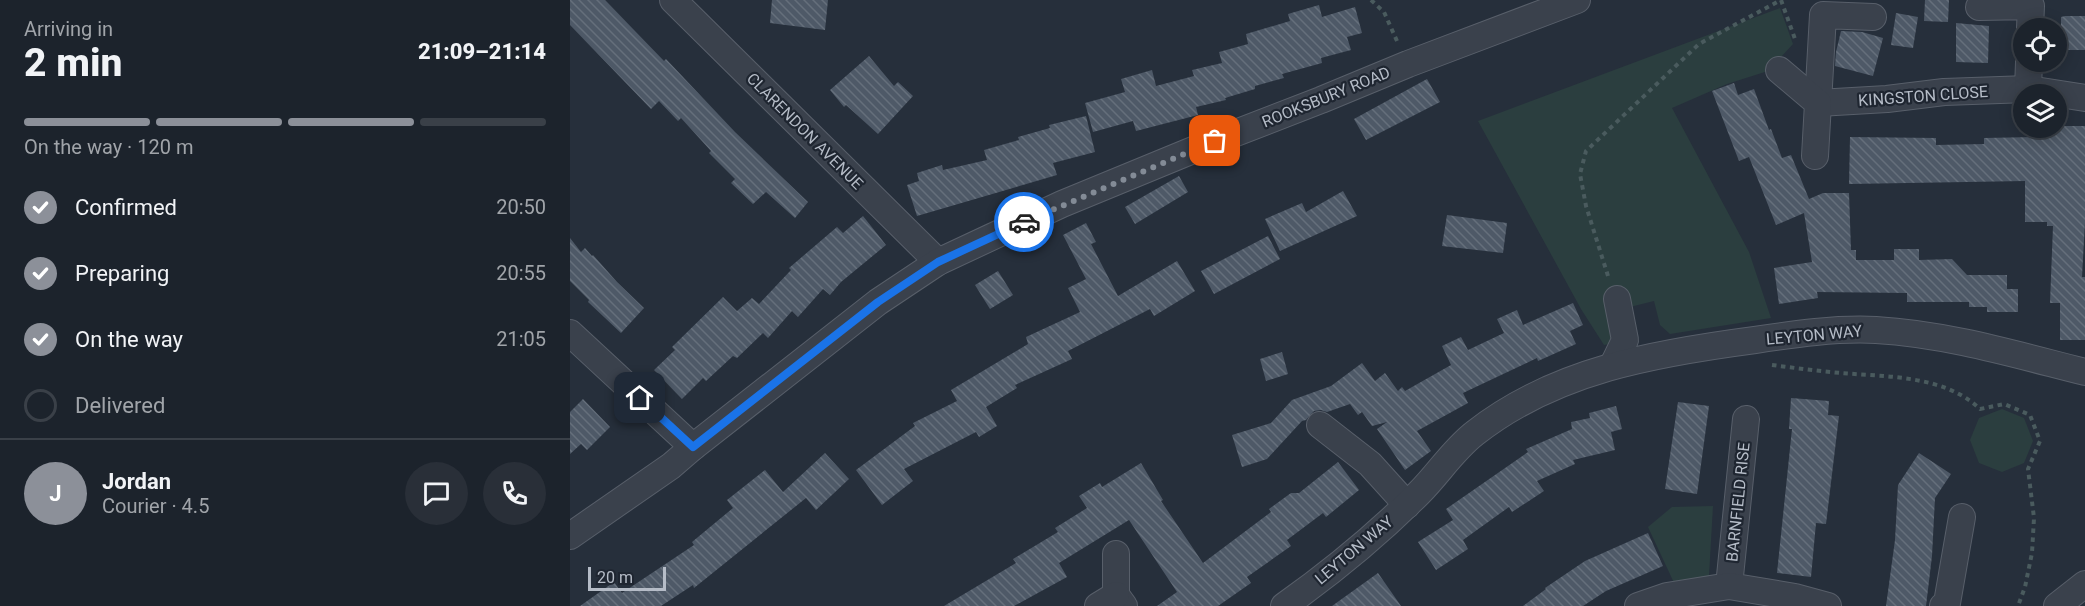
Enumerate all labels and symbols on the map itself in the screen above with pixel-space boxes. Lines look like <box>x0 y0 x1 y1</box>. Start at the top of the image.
street label: ROOKSBURY ROAD <box>1259 63 1393 131</box>
street label: CLARENDON AVENUE <box>743 69 867 193</box>
street label: KINGSTON CLOSE <box>1857 82 1989 110</box>
pin <box>1189 115 1240 166</box>
courier <box>994 192 1054 252</box>
street label: LEYTON WAY <box>1765 321 1863 349</box>
pin <box>614 372 665 423</box>
street label: BARNFIELD RISE <box>1722 441 1754 563</box>
street label: LEYTON WAY <box>1311 512 1397 588</box>
scale bar <box>588 564 666 592</box>

